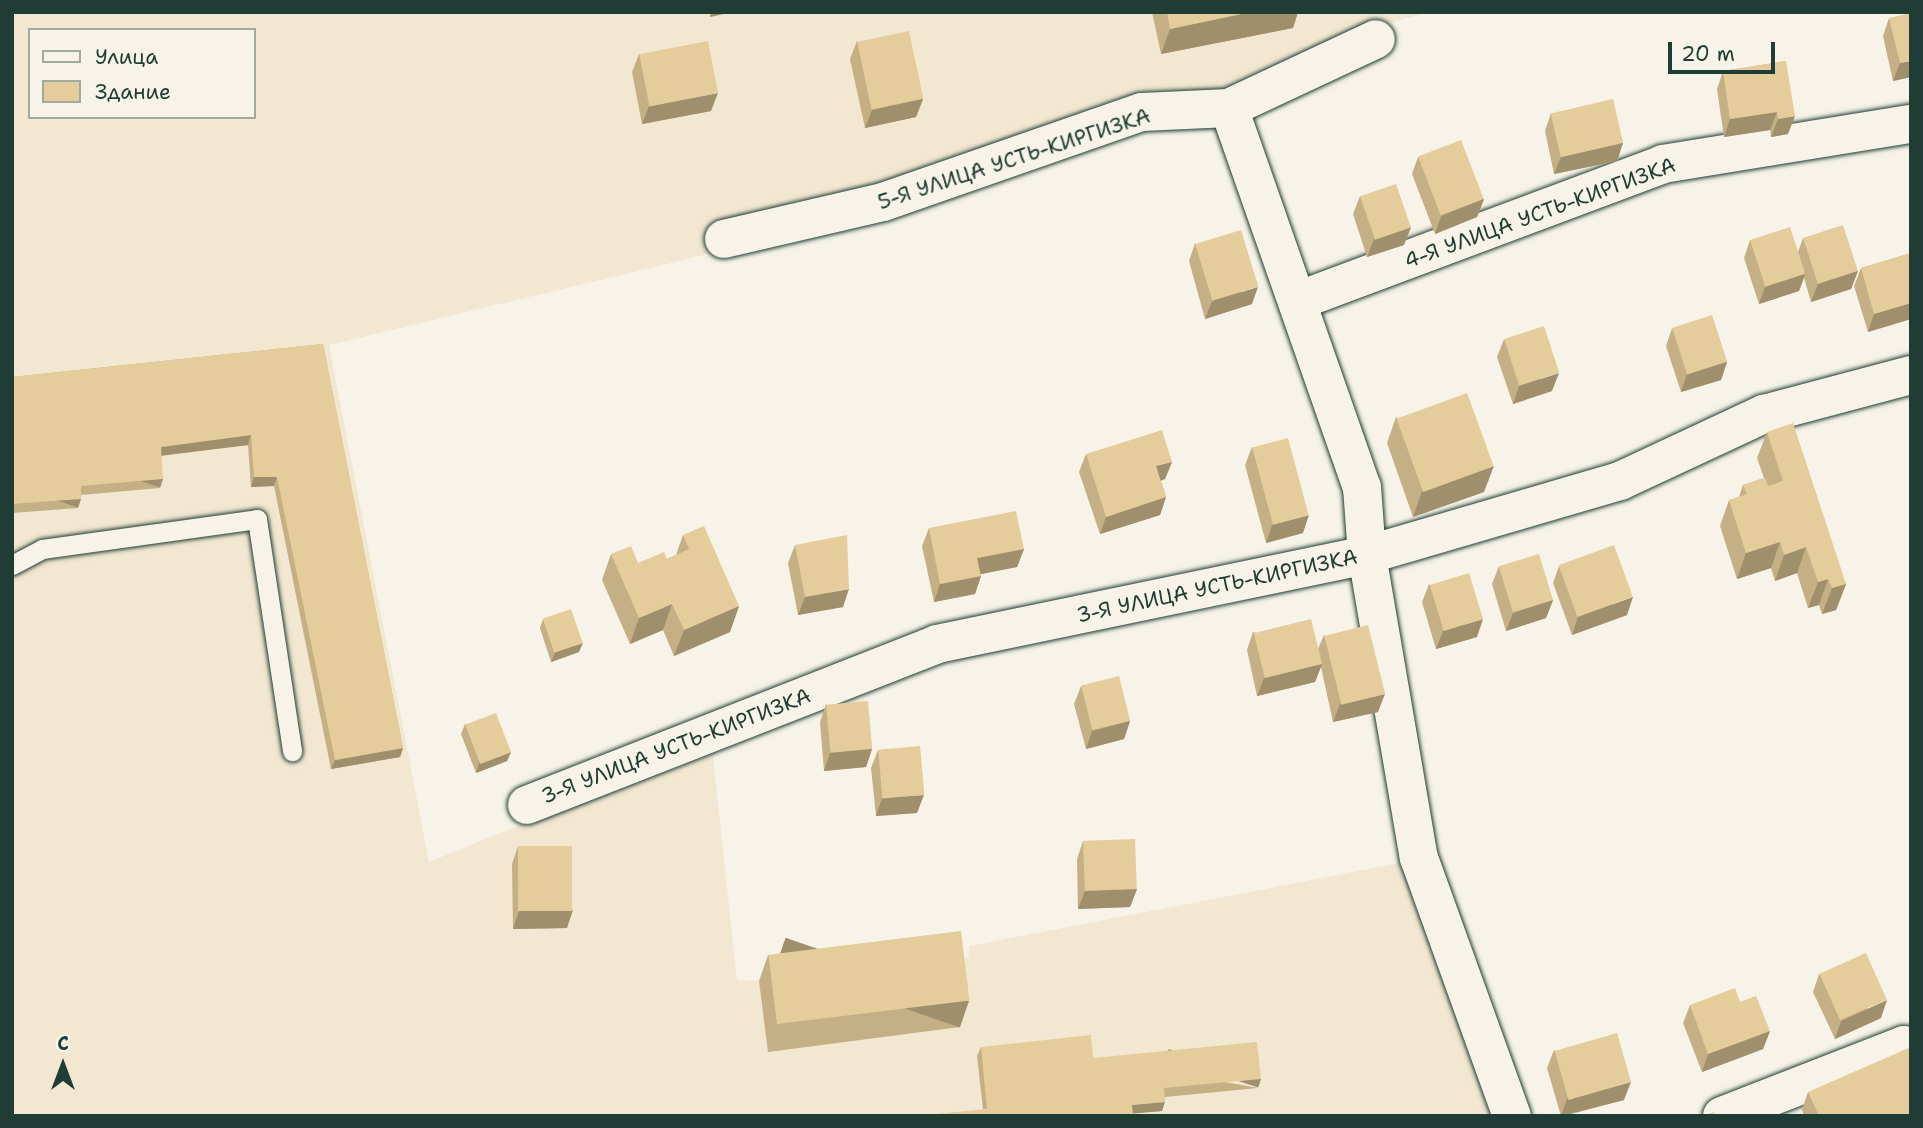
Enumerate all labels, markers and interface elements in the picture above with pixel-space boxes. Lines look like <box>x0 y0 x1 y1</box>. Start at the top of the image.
legend <box>28 28 256 119</box>
scale bar <box>1671 28 1778 72</box>
text: 20 m <box>1681 40 1735 68</box>
text: Улица <box>95 43 158 71</box>
text: Здание <box>95 78 171 106</box>
street label: 5-Я УЛИЦА УСТЬ-КИРГИЗКА <box>875 103 1153 215</box>
street label: 4-Я УЛИЦА УСТЬ-КИРГИЗКА <box>1401 152 1679 274</box>
street label: 3-Я УЛИЦА УСТЬ-КИРГИЗКА <box>1074 544 1360 628</box>
street label: 3-Я УЛИЦА УСТЬ-КИРГИЗКА <box>538 683 814 809</box>
north arrow <box>28 1030 98 1100</box>
text: С <box>57 1031 69 1056</box>

